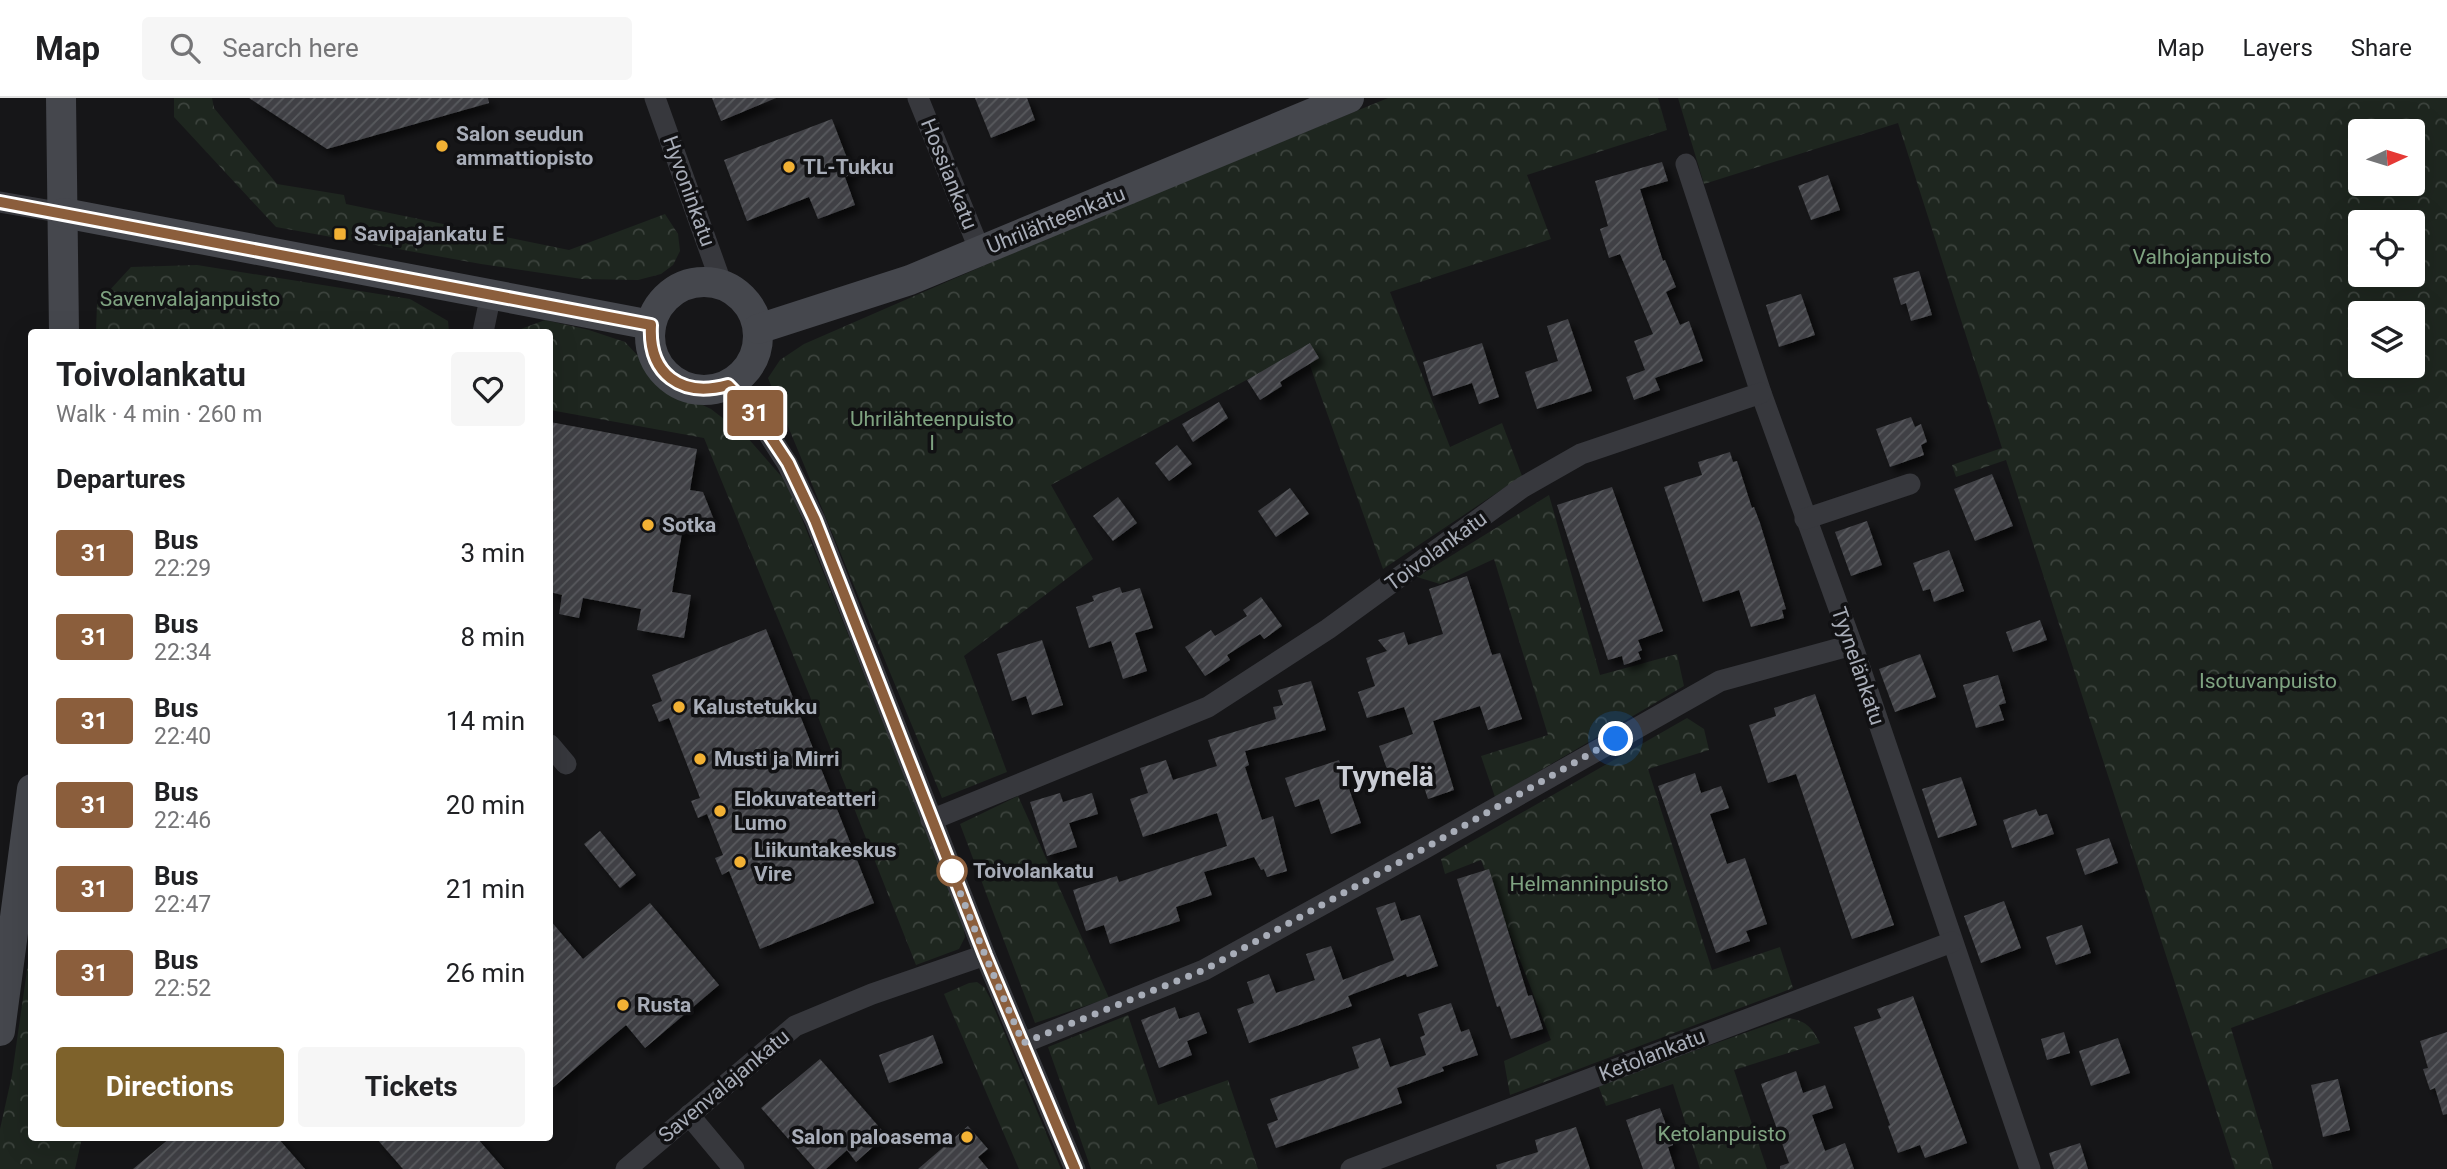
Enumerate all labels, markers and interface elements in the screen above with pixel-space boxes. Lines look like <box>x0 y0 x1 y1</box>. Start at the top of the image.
search box <box>142 17 632 80</box>
text: Map <box>35 29 100 68</box>
icon: search <box>166 29 204 67</box>
text: Search here <box>222 33 359 63</box>
text: Map <box>2157 34 2205 62</box>
text: Layers <box>2243 34 2313 62</box>
text: Share <box>2351 34 2412 62</box>
street label: Hossiankatu <box>916 115 982 233</box>
north arrow <box>2348 119 2426 196</box>
map controls <box>2348 119 2425 378</box>
place label: Salon seudun ammattiopisto <box>456 122 593 170</box>
street label: Hyvoninkatu <box>658 133 720 249</box>
marker: Salon seudun ammattiopisto <box>434 138 450 154</box>
place label: TL-Tukku <box>803 155 894 179</box>
marker: TL-Tukku <box>781 159 797 175</box>
street label: Uhrilähteenkatu <box>983 181 1129 259</box>
button: locate <box>2348 210 2425 287</box>
place label: Savipajankatu E <box>354 222 504 246</box>
marker: Savipajankatu E <box>332 226 348 242</box>
park label: Valhojanpuisto <box>2133 245 2272 269</box>
park label: Savenvalajanpuisto <box>100 287 280 311</box>
button: layers <box>2348 301 2425 378</box>
button: heart <box>451 352 525 426</box>
text: Toivolankatu <box>56 355 246 394</box>
line badge: 31 <box>724 390 786 436</box>
text: 31 <box>741 399 769 427</box>
text: Walk · 4 min · 260 m <box>56 401 262 428</box>
park label: Uhrilähteenpuisto I <box>850 407 1014 455</box>
text: Departures <box>56 464 186 494</box>
street label: Toivolankatu <box>1381 506 1491 596</box>
place label: Sotka <box>662 513 716 537</box>
marker: Sotka <box>640 517 656 533</box>
text: Bus <box>154 525 199 555</box>
text: 3 min <box>460 538 525 568</box>
text: 31 <box>81 539 108 567</box>
text: 22:29 <box>154 555 211 582</box>
street label: Tyynelänkatu <box>1827 604 1889 728</box>
text: Bus <box>154 609 199 639</box>
text: 8 min <box>460 622 525 652</box>
text: 31 <box>81 623 108 651</box>
text: 22:34 <box>154 639 211 666</box>
park label: Isotuvanpuisto <box>2199 669 2337 693</box>
text: Bus <box>154 693 199 723</box>
place label: Kalustetukku <box>693 695 817 719</box>
marker: Kalustetukku <box>671 699 687 715</box>
text: 14 min <box>446 706 525 736</box>
text: 31 <box>81 707 108 735</box>
your location <box>1598 721 1633 756</box>
text: 22:40 <box>154 723 211 750</box>
place label: Musti ja Mirri <box>714 747 840 771</box>
marker: Musti ja Mirri <box>692 751 708 767</box>
district label: Tyynelä <box>1336 760 1434 793</box>
text: Bus <box>154 777 199 807</box>
place label: Elokuvateatteri Lumo <box>734 787 876 835</box>
text: 20 min <box>446 790 525 820</box>
text: 31 <box>81 791 108 819</box>
marker: Elokuvateatteri Lumo <box>712 803 728 819</box>
text: 22:46 <box>154 807 211 834</box>
place label: Liikuntakeskus Vire <box>754 838 897 886</box>
marker: Liikuntakeskus Vire <box>732 854 748 870</box>
marker: Toivolankatu <box>937 856 967 886</box>
place label: Toivolankatu <box>973 859 1094 883</box>
text: Bus <box>154 861 199 891</box>
park label: Helmanninpuisto <box>1510 872 1668 896</box>
text: 21 min <box>446 874 525 904</box>
text: 31 <box>81 875 108 903</box>
text: 22:47 <box>154 891 211 918</box>
text: Bus <box>154 945 199 975</box>
text: 26 min <box>446 958 525 988</box>
text: 31 <box>81 959 108 987</box>
text: 22:52 <box>154 975 211 1002</box>
place label: Rusta <box>637 993 691 1017</box>
marker: Rusta <box>615 997 631 1013</box>
street label: Savenvalajankatu <box>654 1024 794 1148</box>
street label: Ketolankatu <box>1596 1024 1708 1086</box>
button: Directions <box>56 1047 284 1127</box>
button: Tickets <box>298 1047 525 1127</box>
park label: Ketolanpuisto <box>1658 1122 1786 1146</box>
place label: Salon paloasema <box>791 1125 953 1149</box>
marker: Salon paloasema <box>959 1129 975 1145</box>

